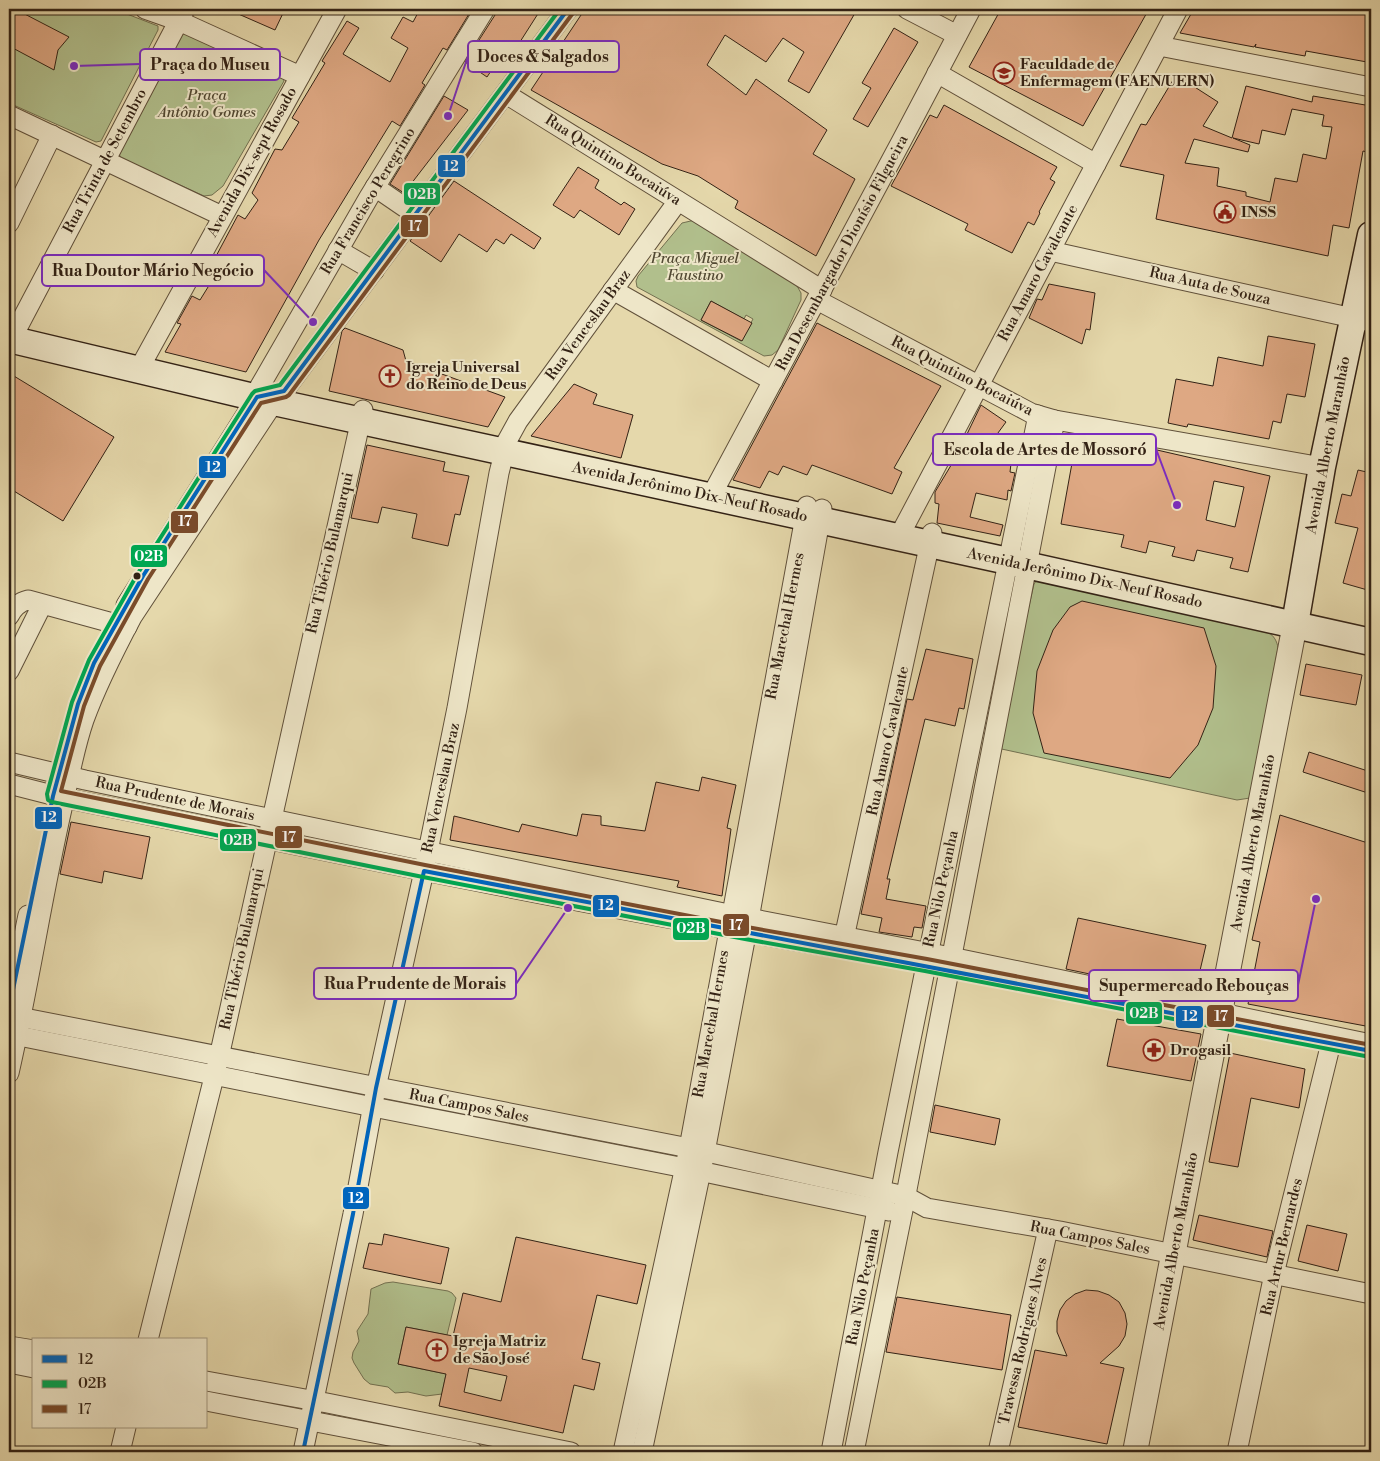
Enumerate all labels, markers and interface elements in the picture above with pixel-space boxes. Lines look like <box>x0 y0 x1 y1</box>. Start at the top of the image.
callout: Doces & Salgados <box>468 41 619 72</box>
text: Doces & Salgados <box>477 47 609 67</box>
callout: Praça do Museu <box>140 49 280 80</box>
text: Praça do Museu <box>150 55 270 75</box>
place label: Faculdade de Enfermagem (FAEN/UERN) <box>1020 55 1214 91</box>
school or university icon: Faculdade de Enfermagem (FAEN/UERN) <box>992 61 1016 85</box>
street label: Avenida Dix-sept Rosado <box>202 84 301 241</box>
street label: Rua Trinta de Setembro <box>59 85 151 237</box>
park label: Praça Antônio Gomes <box>156 86 256 122</box>
street label: Rua Quintino Bocaiúva <box>541 110 685 210</box>
street label: Rua Francisco Peregrino <box>316 124 420 278</box>
street label: Rua Desembargador Dionísio Filgueira <box>772 131 913 374</box>
line badge: 12 <box>437 154 466 178</box>
text: 12 <box>443 158 459 176</box>
line badge: 02B <box>403 182 441 206</box>
text: 02B <box>407 186 437 204</box>
public building icon: INSS <box>1213 200 1237 224</box>
street label: Rua Amaro Cavalcante <box>994 201 1082 345</box>
place label: INSS <box>1241 203 1277 222</box>
line badge: 17 <box>400 214 429 238</box>
text: 17 <box>408 218 423 236</box>
park label: Praça Miguel Faustino <box>650 249 739 285</box>
callout: Rua Doutor Mário Negócio <box>42 255 264 286</box>
text: Rua Doutor Mário Negócio <box>52 261 254 281</box>
street label: Rua Auta de Souza <box>1147 263 1273 309</box>
street label: Rua Venceslau Braz <box>541 266 635 384</box>
street label: Rua Quintino Bocaiúva <box>888 332 1037 420</box>
street label: Avenida Alberto Maranhão <box>1301 355 1355 536</box>
place label: Igreja Universal do Reino de Deus <box>406 358 526 394</box>
church icon: Igreja Universal do Reino de Deus <box>378 364 402 388</box>
callout: Escola de Artes de Mossoró <box>933 434 1156 465</box>
text: Escola de Artes de Mossoró <box>943 440 1147 460</box>
line badge: 12 <box>198 455 227 479</box>
street label: Avenida Jerônimo Dix-Neuf Rosado <box>570 458 809 526</box>
text: 12 <box>205 459 221 477</box>
street label: Rua Tibério Bulamarqui <box>302 470 358 636</box>
line badge: 17 <box>170 510 199 534</box>
text: 17 <box>178 513 193 531</box>
line badge: 02B <box>130 544 168 568</box>
street label: Avenida Jerônimo Dix-Neuf Rosado <box>965 544 1204 612</box>
text: 02B <box>134 548 164 566</box>
street label: Rua Marechal Hermes <box>761 551 809 701</box>
unlabelled marker <box>132 571 142 581</box>
street label: Rua Amaro Cavalcante <box>863 664 913 818</box>
street label: Rua Venceslau Braz <box>418 721 464 855</box>
street label: Avenida Alberto Maranhão <box>1226 753 1280 934</box>
street label: Rua Prudente de Morais <box>93 773 257 825</box>
line badge: 12 <box>34 806 63 830</box>
text: 12 <box>41 809 57 827</box>
line badge: 17 <box>274 825 303 849</box>
line badge: 02B <box>219 828 257 852</box>
street label: Rua Nilo Peçanha <box>919 828 963 949</box>
text: 17 <box>282 829 297 847</box>
text: 02B <box>223 832 253 850</box>
street label: Rua Tibério Bulamarqui <box>216 866 268 1032</box>
line badge: 12 <box>592 894 620 918</box>
text: 12 <box>598 897 614 915</box>
line badge: 17 <box>722 913 750 937</box>
line badge: 02B <box>672 917 710 941</box>
text: 17 <box>729 917 744 935</box>
text: 02B <box>676 920 706 938</box>
street label: Rua Marechal Hermes <box>689 949 733 1099</box>
callout: Rua Prudente de Morais <box>314 968 516 999</box>
callout: Supermercado Rebouças <box>1089 970 1298 1001</box>
text: Rua Prudente de Morais <box>324 974 506 994</box>
text: Supermercado Rebouças <box>1099 976 1289 996</box>
line badge: 02B <box>1125 1001 1163 1025</box>
line badge: 17 <box>1206 1004 1235 1028</box>
text: 02B <box>1129 1005 1159 1023</box>
line badge: 12 <box>1175 1005 1204 1029</box>
text: 12 <box>1182 1008 1198 1026</box>
text: 17 <box>1214 1008 1229 1026</box>
pharmacy icon: Drogasil <box>1142 1038 1166 1062</box>
place label: Drogasil <box>1170 1041 1231 1060</box>
street label: Rua Campos Sales <box>407 1085 531 1127</box>
street label: Avenida Alberto Maranhão <box>1149 1151 1203 1332</box>
street label: Rua Artur Bernardes <box>1257 1176 1307 1318</box>
line badge: 12 <box>342 1186 370 1210</box>
text: 12 <box>348 1190 364 1208</box>
street label: Rua Campos Sales <box>1028 1217 1152 1259</box>
street label: Rua Nilo Peçanha <box>842 1226 884 1347</box>
street label: Travessa Rodrigues Alves <box>994 1255 1052 1427</box>
place label: Igreja Matriz de São José <box>453 1332 546 1368</box>
legend <box>32 1338 208 1428</box>
church icon: Igreja Matriz de São José <box>425 1338 449 1362</box>
text: 12 <box>78 1350 93 1369</box>
text: 02B <box>78 1374 107 1393</box>
text: 17 <box>78 1400 92 1419</box>

